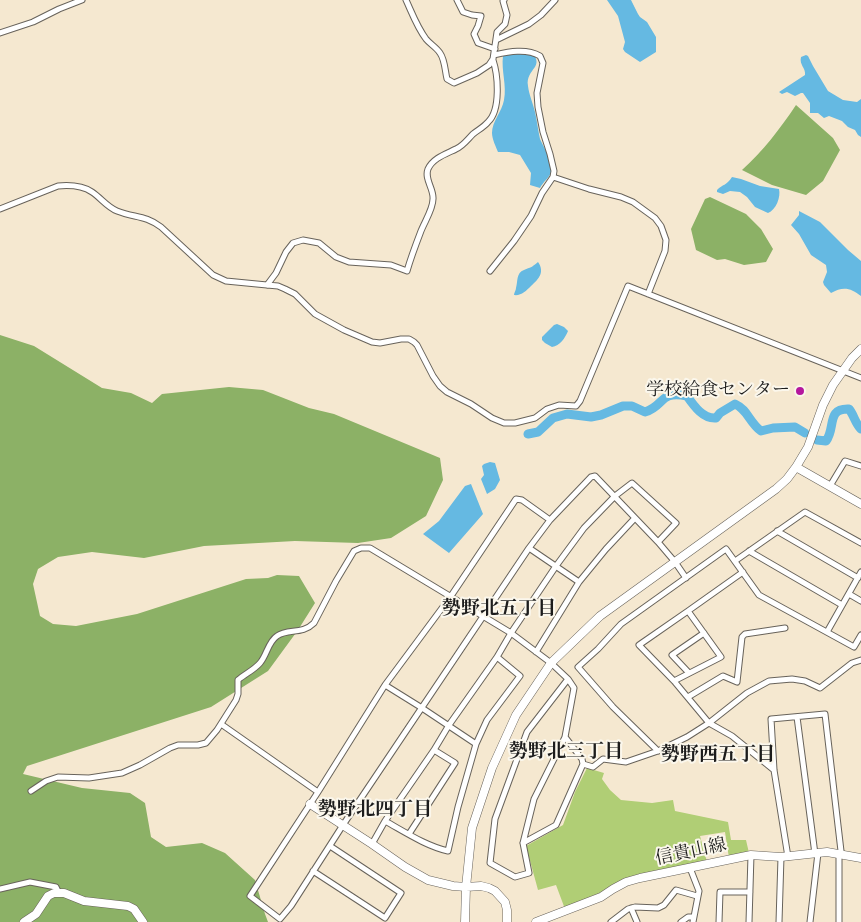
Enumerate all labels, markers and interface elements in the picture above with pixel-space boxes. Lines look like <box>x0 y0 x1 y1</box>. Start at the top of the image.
place label: 学校給食センター <box>646 380 790 402</box>
marker: 学校給食センター <box>794 385 806 397</box>
district label: 勢野北五丁目 <box>442 599 556 621</box>
district label: 勢野北三丁目 <box>509 742 623 764</box>
district label: 勢野西五丁目 <box>661 745 775 767</box>
district label: 勢野北四丁目 <box>318 800 432 822</box>
street label: 信貴山線 <box>654 835 728 871</box>

